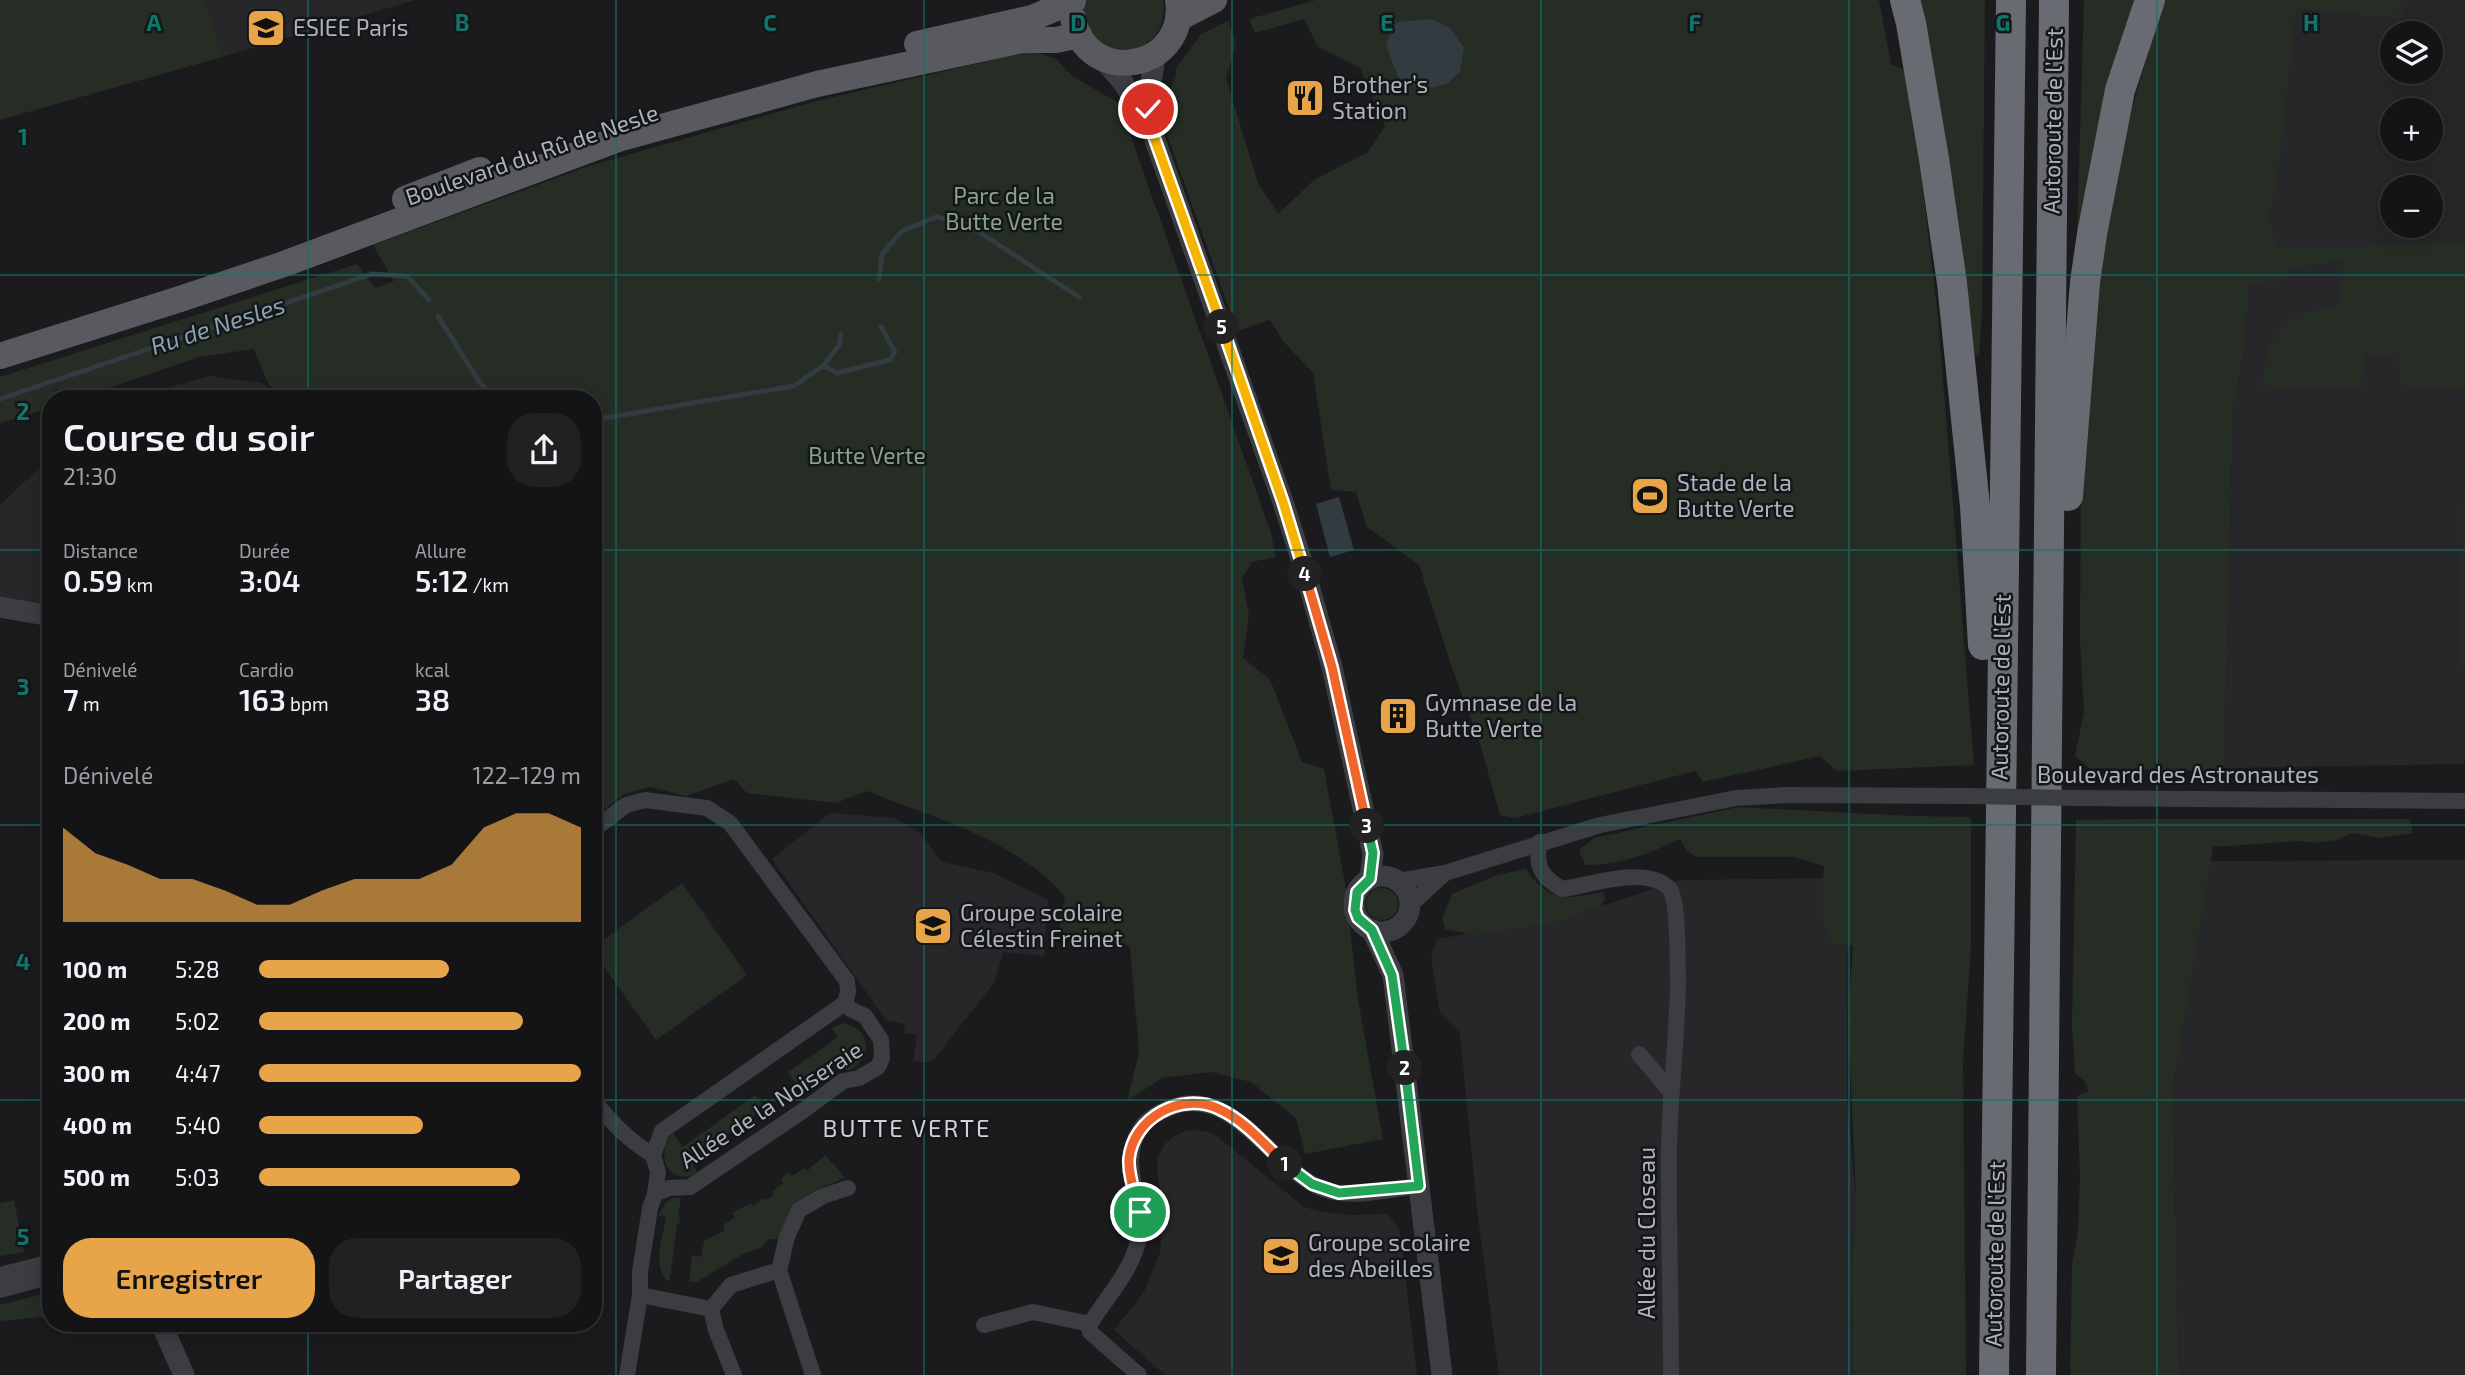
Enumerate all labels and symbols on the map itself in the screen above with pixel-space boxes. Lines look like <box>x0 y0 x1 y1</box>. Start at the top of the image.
school or university icon: ESIEE Paris <box>245 7 287 49</box>
text: A <box>146 8 162 36</box>
text: B <box>455 8 469 36</box>
text: C <box>763 8 777 36</box>
text: D <box>1070 8 1086 36</box>
text: E <box>1380 8 1394 36</box>
text: F <box>1689 8 1702 36</box>
text: G <box>1996 8 2010 36</box>
text: H <box>2303 8 2319 36</box>
place label: ESIEE Paris <box>293 13 408 41</box>
street label: Autoroute de l’Est <box>2036 28 2068 214</box>
place label: Brother’s Station <box>1332 70 1428 124</box>
restaurant icon: Brother’s Station <box>1284 77 1326 119</box>
pin <box>1118 79 1178 139</box>
street label: Boulevard du Rû de Nesle <box>402 98 662 211</box>
text: 1 <box>18 122 28 150</box>
park label: Parc de la Butte Verte <box>945 181 1063 235</box>
water label: Ru de Nesles <box>147 289 288 360</box>
pin: 5 <box>1204 310 1240 344</box>
text: 2 <box>16 397 30 425</box>
park label: Butte Verte <box>808 441 926 469</box>
place label: Stade de la Butte Verte <box>1677 468 1795 522</box>
sports icon: Stade de la Butte Verte <box>1629 475 1671 517</box>
pin: 4 <box>1288 556 1322 592</box>
street label: Autoroute de l’Est <box>1984 594 2016 780</box>
text: 3 <box>16 672 30 700</box>
place label: Gymnase de la Butte Verte <box>1425 688 1577 742</box>
building icon: Gymnase de la Butte Verte <box>1377 695 1419 737</box>
street label: Boulevard des Astronautes <box>2037 760 2319 788</box>
pin: 3 <box>1350 808 1384 844</box>
place label: Groupe scolaire Célestin Freinet <box>960 898 1123 952</box>
school or university icon: Groupe scolaire Célestin Freinet <box>912 905 954 947</box>
text: 4 <box>16 947 30 975</box>
street label: Allée de la Noiseraie <box>674 1035 867 1174</box>
pin: 2 <box>1388 1050 1422 1086</box>
district label: BUTTE VERTE <box>823 1113 991 1142</box>
pin: 1 <box>1268 1146 1302 1182</box>
street label: Allée du Closeau <box>1632 1147 1660 1319</box>
street label: Autoroute de l’Est <box>1978 1161 2010 1347</box>
pin <box>1110 1182 1170 1242</box>
text: 5 <box>17 1222 29 1250</box>
place label: Groupe scolaire des Abeilles <box>1308 1228 1471 1282</box>
school or university icon: Groupe scolaire des Abeilles <box>1260 1235 1302 1277</box>

